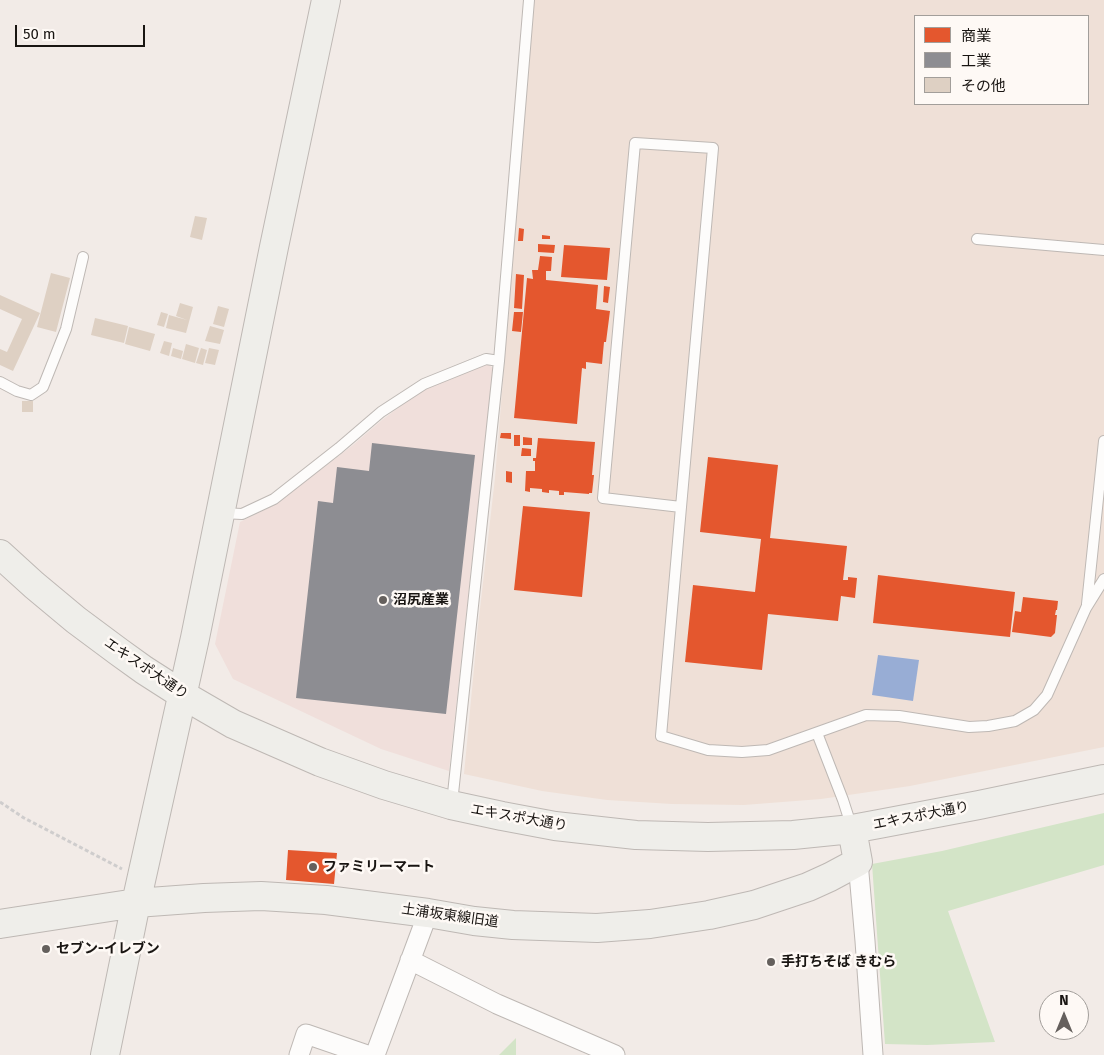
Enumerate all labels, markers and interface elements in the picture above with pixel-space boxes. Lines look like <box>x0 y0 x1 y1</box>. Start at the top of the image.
scale bar <box>18 15 148 47</box>
legend <box>914 15 1089 105</box>
text: 50 m <box>23 25 56 43</box>
text: 商業 <box>961 27 991 45</box>
text: 工業 <box>961 52 991 70</box>
text: その他 <box>961 77 1006 95</box>
place label: 沼尻産業 <box>393 592 449 608</box>
marker: 沼尻産業 <box>377 594 389 606</box>
street label: エキスポ大通り <box>101 635 191 703</box>
street label: エキスポ大通り <box>871 798 971 834</box>
street label: エキスポ大通り <box>469 801 569 835</box>
place label: ファミリーマート <box>323 859 435 875</box>
marker: ファミリーマート <box>307 861 319 873</box>
street label: 土浦坂東線旧道 <box>400 901 500 931</box>
place label: セブン-イレブン <box>56 941 160 957</box>
marker: セブン-イレブン <box>40 943 52 955</box>
place label: 手打ちそば きむら <box>781 954 896 970</box>
marker: 手打ちそば きむら <box>765 956 777 968</box>
north arrow <box>1039 990 1089 1040</box>
text: N <box>1059 992 1069 1009</box>

